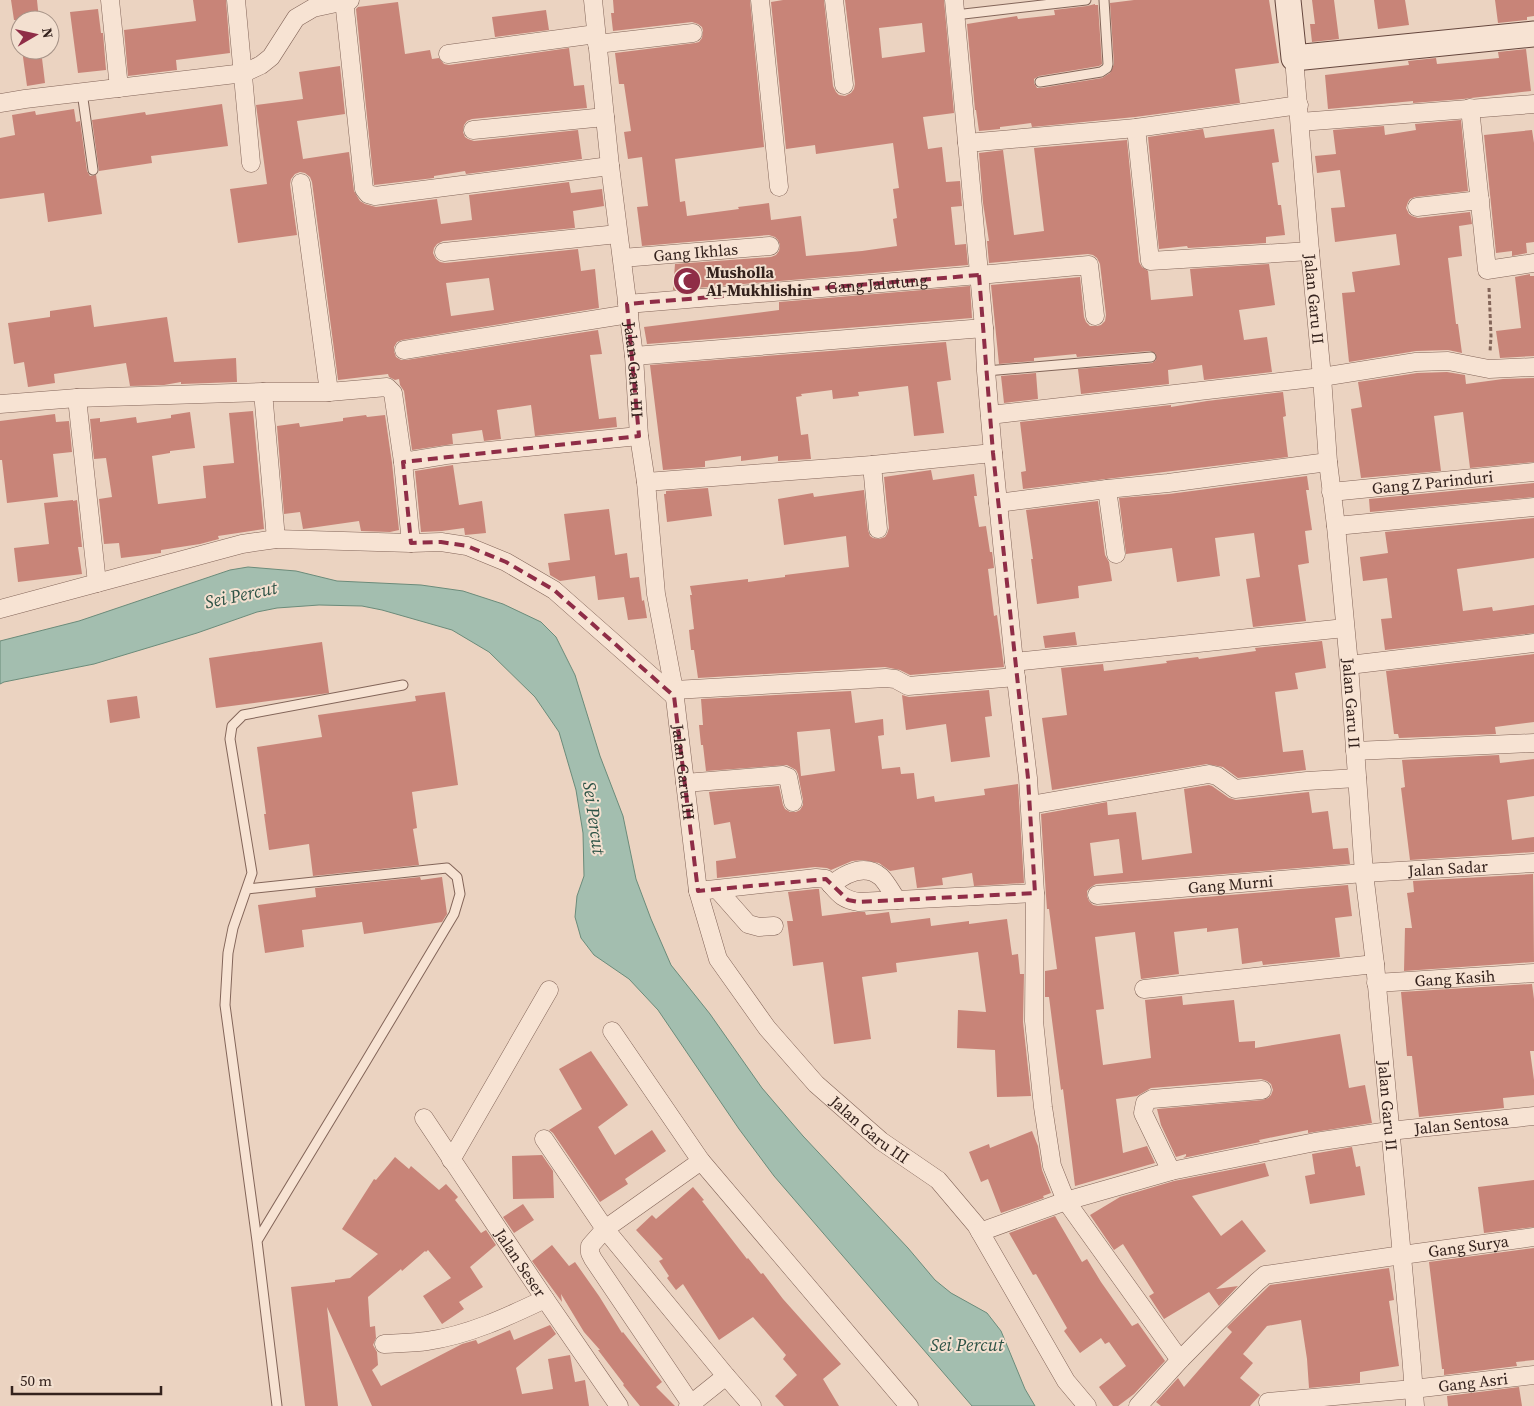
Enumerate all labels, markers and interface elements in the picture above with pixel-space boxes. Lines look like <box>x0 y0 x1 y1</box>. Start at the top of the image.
north arrow <box>10 10 60 60</box>
text: N <box>37 26 59 40</box>
street label: Gang Ikhlas <box>653 238 739 266</box>
street label: Jalan Garu II <box>1299 252 1330 345</box>
place label: Musholla Al-Mukhlishin <box>706 261 812 301</box>
mosque icon: Musholla Al-Mukhlishin <box>672 266 702 296</box>
street label: Gang Jalutung <box>826 268 928 298</box>
street label: Jalan Garu III <box>619 319 649 419</box>
street label: Gang Z Parinduri <box>1371 465 1494 499</box>
water label: Sei Percut <box>202 574 280 614</box>
street label: Jalan Garu II <box>1337 656 1366 749</box>
street label: Jalan Garu III <box>667 722 700 822</box>
water label: Sei Percut <box>577 780 612 857</box>
street label: Jalan Sadar <box>1406 855 1489 881</box>
street label: Gang Murni <box>1187 870 1274 898</box>
street label: Gang Kasih <box>1414 964 1496 992</box>
street label: Jalan Garu II <box>1373 1059 1403 1152</box>
street label: Jalan Garu III <box>825 1090 914 1168</box>
street label: Jalan Sentosa <box>1412 1108 1510 1139</box>
street label: Jalan Seser <box>489 1223 552 1301</box>
street label: Gang Surya <box>1427 1229 1511 1262</box>
water label: Sei Percut <box>930 1332 1005 1357</box>
scale bar <box>12 1364 161 1396</box>
street label: Gang Asri <box>1437 1367 1509 1397</box>
text: 50 m <box>20 1370 52 1391</box>

